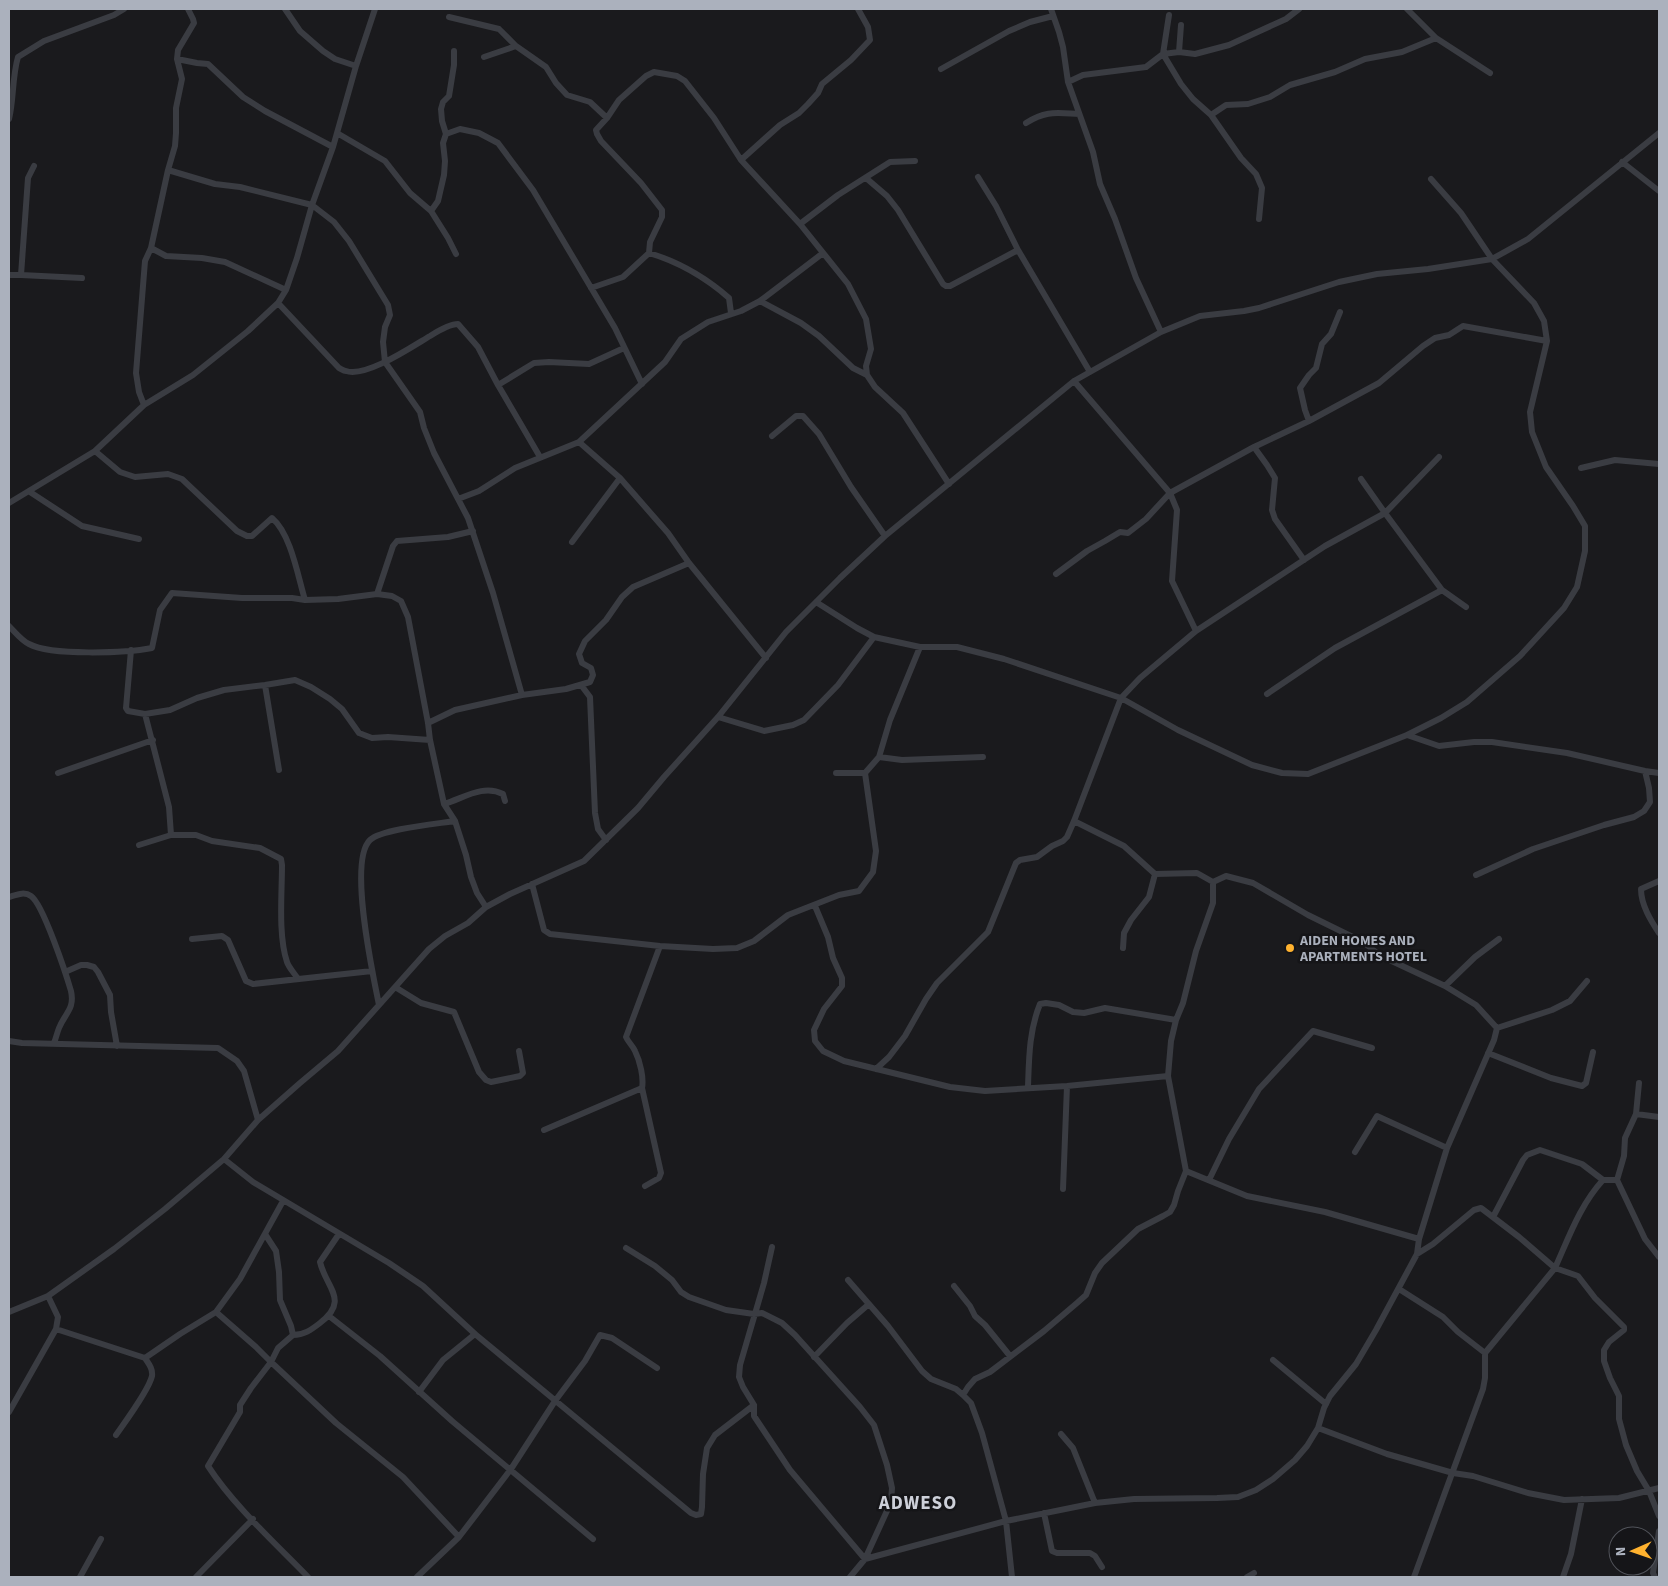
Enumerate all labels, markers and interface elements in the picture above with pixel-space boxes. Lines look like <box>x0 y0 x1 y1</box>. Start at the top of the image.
place label: AIDEN HOMES AND APARTMENTS HOTEL <box>1299 931 1427 967</box>
marker: AIDEN HOMES AND APARTMENTS HOTEL <box>1284 942 1296 954</box>
district label: ADWESO <box>878 1490 957 1517</box>
north arrow <box>1608 1526 1658 1576</box>
text: N <box>1611 1546 1631 1556</box>

